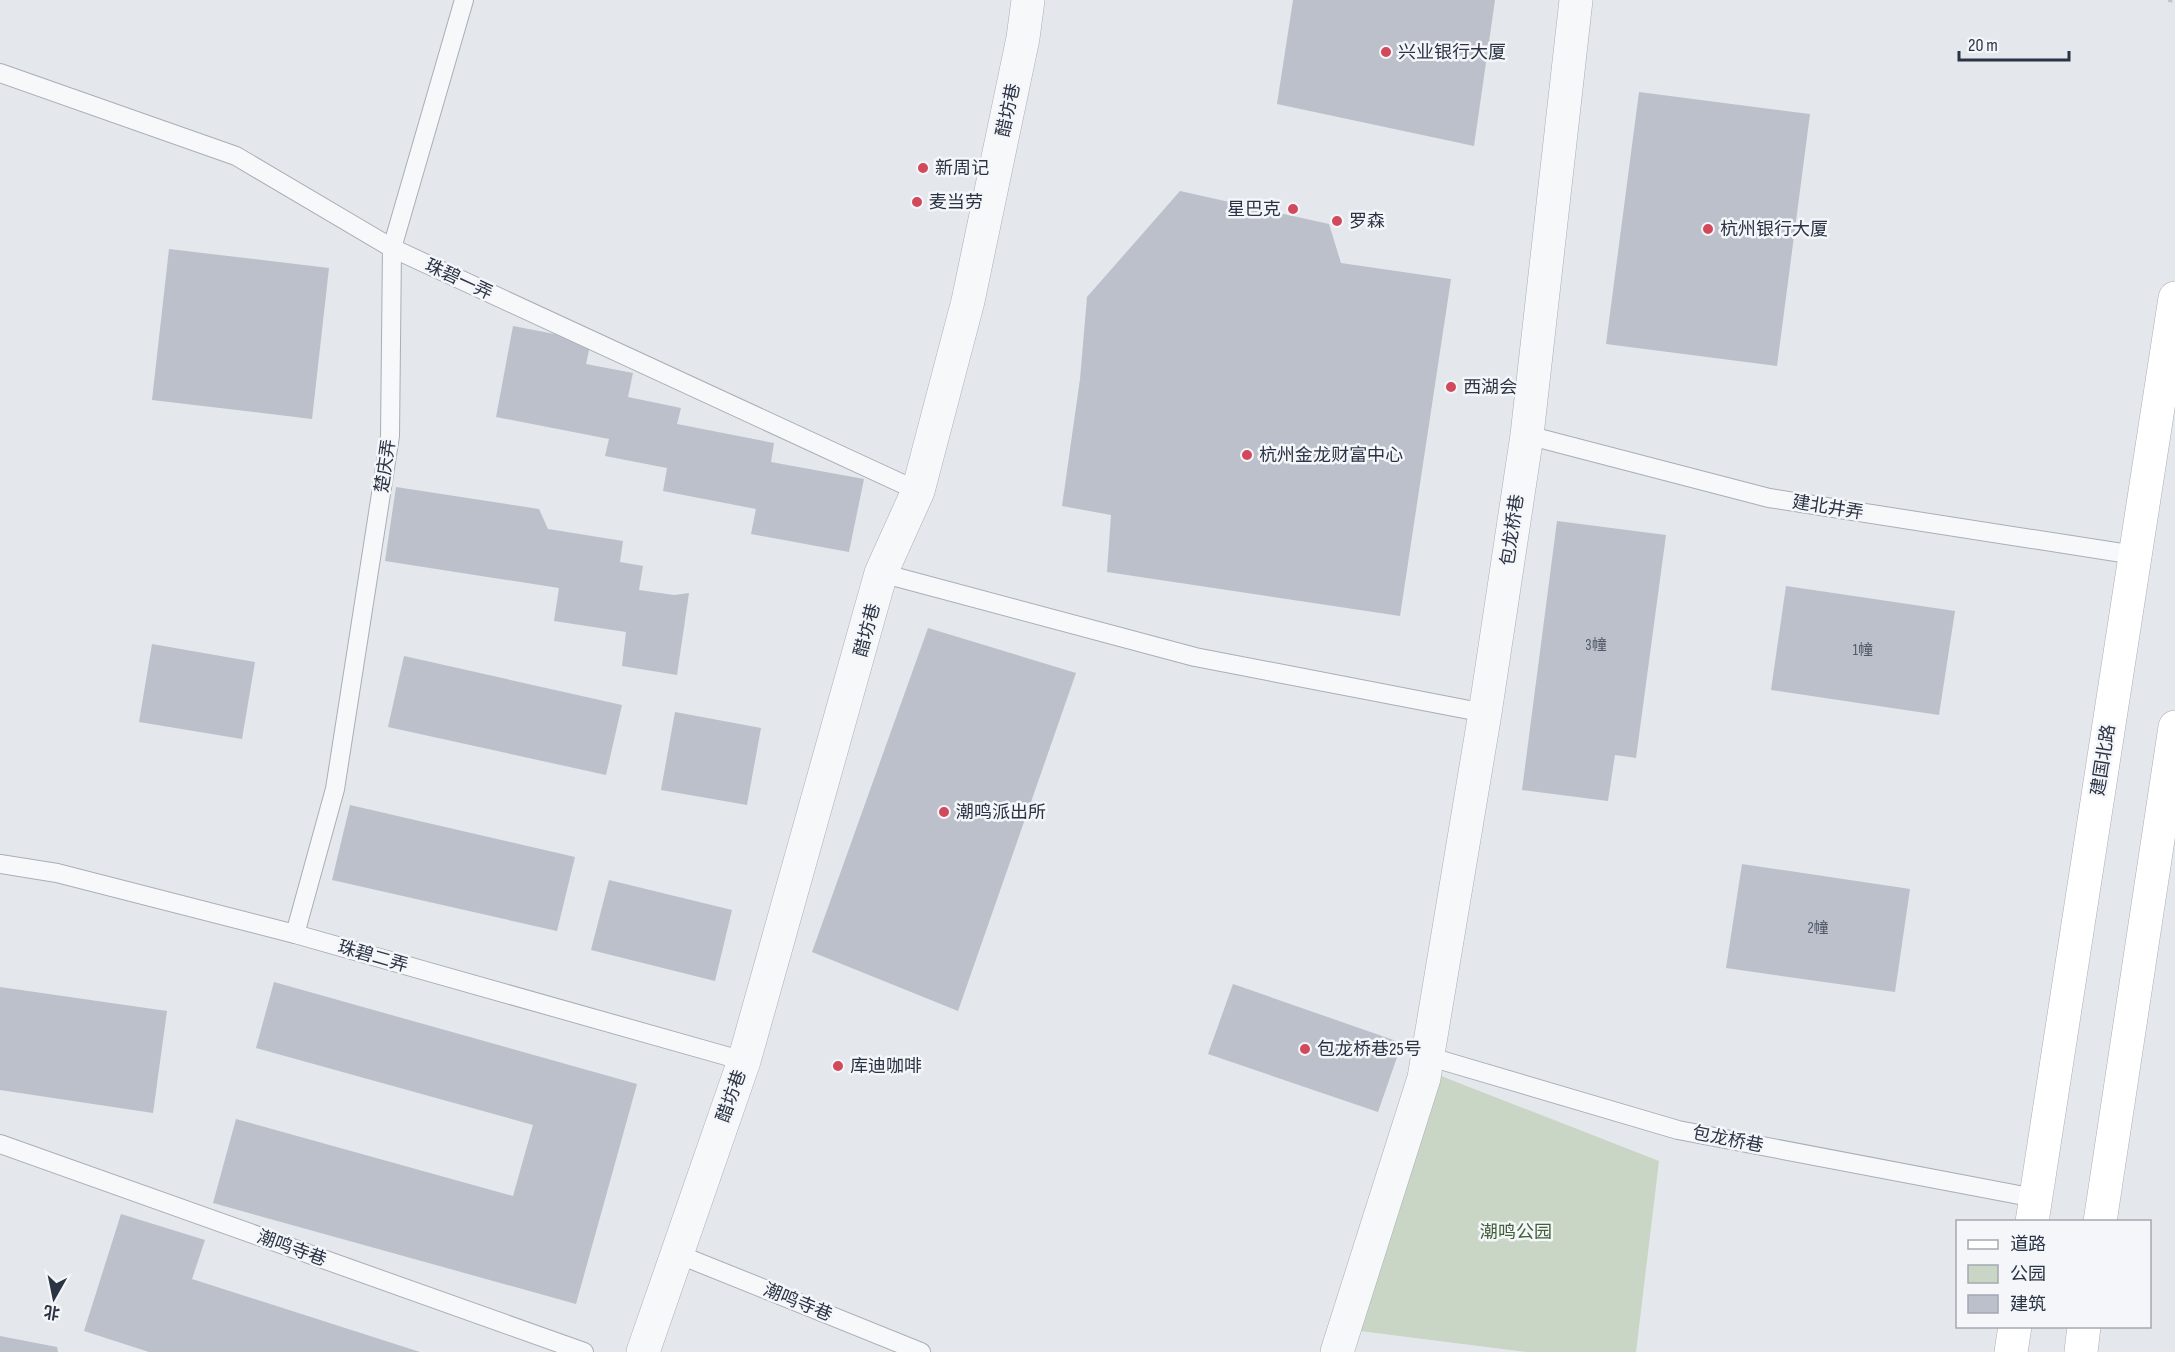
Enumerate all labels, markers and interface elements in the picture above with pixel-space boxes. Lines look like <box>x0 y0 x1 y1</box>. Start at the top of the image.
scale bar <box>1959 24 2068 62</box>
text: 20 m <box>1968 35 1998 56</box>
place label: 兴业银行大厦 <box>1398 42 1506 63</box>
marker: 兴业银行大厦 <box>1379 45 1393 59</box>
street label: 醋坊巷 <box>993 82 1024 139</box>
place label: 新周记 <box>935 158 989 179</box>
marker: 新周记 <box>916 161 930 175</box>
place label: 麦当劳 <box>929 192 983 213</box>
marker: 麦当劳 <box>910 195 924 209</box>
place label: 星巴克 <box>1227 199 1281 220</box>
marker: 星巴克 <box>1286 202 1300 216</box>
place label: 罗森 <box>1349 211 1385 232</box>
marker: 罗森 <box>1330 214 1344 228</box>
place label: 杭州银行大厦 <box>1720 219 1828 240</box>
marker: 杭州银行大厦 <box>1701 222 1715 236</box>
street label: 珠碧一弄 <box>422 255 496 304</box>
place label: 西湖会 <box>1463 377 1517 398</box>
marker: 西湖会 <box>1444 380 1458 394</box>
street label: 楚庆弄 <box>371 438 400 494</box>
place label: 杭州金龙财富中心 <box>1259 445 1403 466</box>
marker: 杭州金龙财富中心 <box>1240 448 1254 462</box>
street label: 建北井弄 <box>1791 491 1865 523</box>
street label: 包龙桥巷 <box>1497 493 1528 567</box>
street label: 醋坊巷 <box>850 601 885 659</box>
house number: 3幢 <box>1585 636 1607 655</box>
house number: 1幢 <box>1853 641 1873 660</box>
street label: 建国北路 <box>2087 723 2119 797</box>
place label: 潮鸣派出所 <box>956 802 1046 823</box>
marker: 潮鸣派出所 <box>937 805 951 819</box>
house number: 2幢 <box>1807 919 1829 938</box>
street label: 珠碧二弄 <box>335 936 410 976</box>
place label: 包龙桥巷25号 <box>1317 1039 1422 1060</box>
marker: 包龙桥巷25号 <box>1298 1042 1312 1056</box>
place label: 库迪咖啡 <box>850 1056 922 1077</box>
marker: 库迪咖啡 <box>831 1059 845 1073</box>
street label: 醋坊巷 <box>712 1067 751 1125</box>
street label: 包龙桥巷 <box>1691 1122 1765 1157</box>
legend <box>1956 1220 2151 1328</box>
park label: 潮鸣公园 <box>1480 1222 1552 1243</box>
street label: 潮鸣寺巷 <box>254 1226 329 1271</box>
text: 道路 <box>2010 1234 2046 1255</box>
text: 公园 <box>2010 1264 2046 1285</box>
north arrow <box>24 1268 84 1328</box>
street label: 潮鸣寺巷 <box>761 1279 835 1326</box>
text: 建筑 <box>2010 1294 2046 1315</box>
text: 北 <box>42 1301 61 1322</box>

